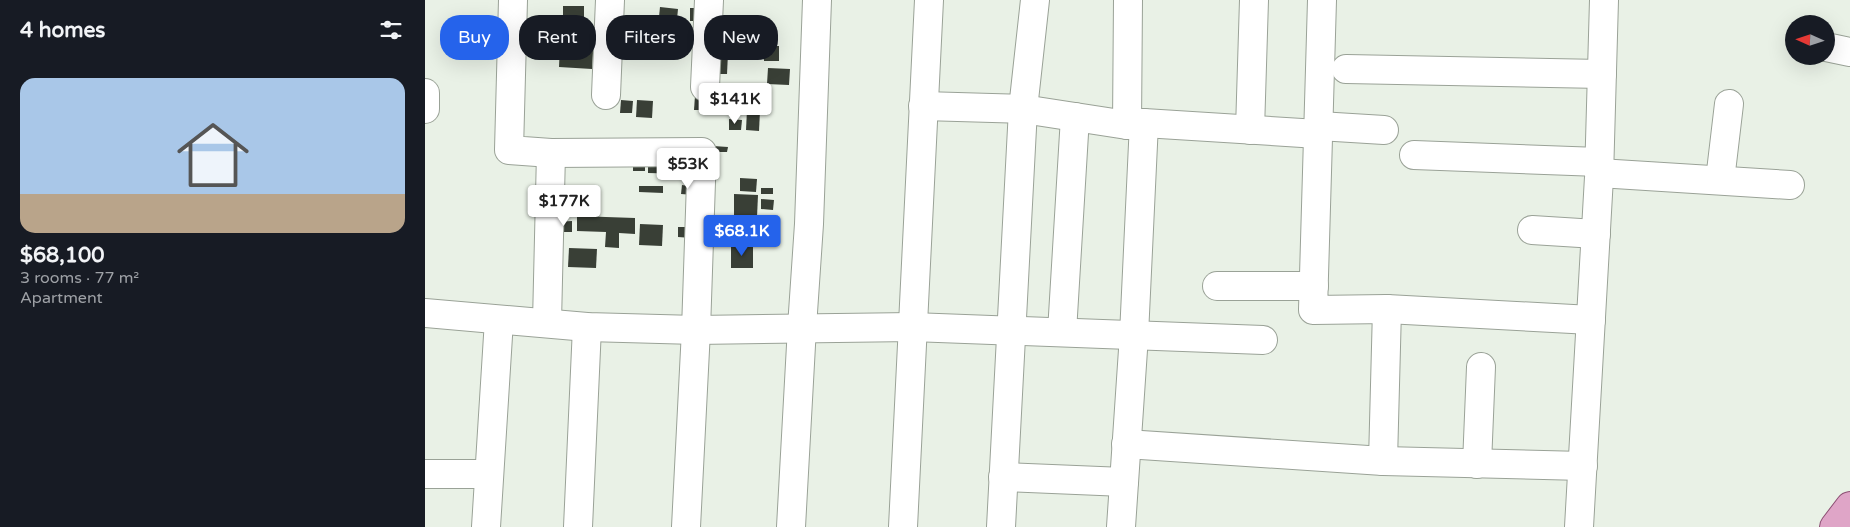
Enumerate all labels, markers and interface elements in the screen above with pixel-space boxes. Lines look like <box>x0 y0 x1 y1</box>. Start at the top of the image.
chip: Buy <box>440 15 509 60</box>
chip: Rent <box>519 15 596 60</box>
chip: Filters <box>606 15 694 60</box>
chip: New <box>704 15 778 60</box>
north arrow <box>1785 15 1835 65</box>
map controls <box>1785 15 1835 65</box>
icon: filters <box>377 16 405 44</box>
text: 4 homes <box>20 18 105 43</box>
pin: $141K <box>700 82 770 125</box>
text: $141K <box>710 89 760 109</box>
icon: home <box>168 110 258 200</box>
pin: $53K <box>658 148 718 190</box>
text: $53K <box>668 154 708 174</box>
pin: $177K <box>529 184 599 227</box>
text: $177K <box>539 191 589 211</box>
pin: $68.1K <box>701 214 783 257</box>
text: $68.1K <box>715 221 769 241</box>
text: $68,100 <box>20 243 104 268</box>
text: 3 rooms · 77 m² <box>20 268 139 288</box>
text: Apartment <box>20 288 103 308</box>

